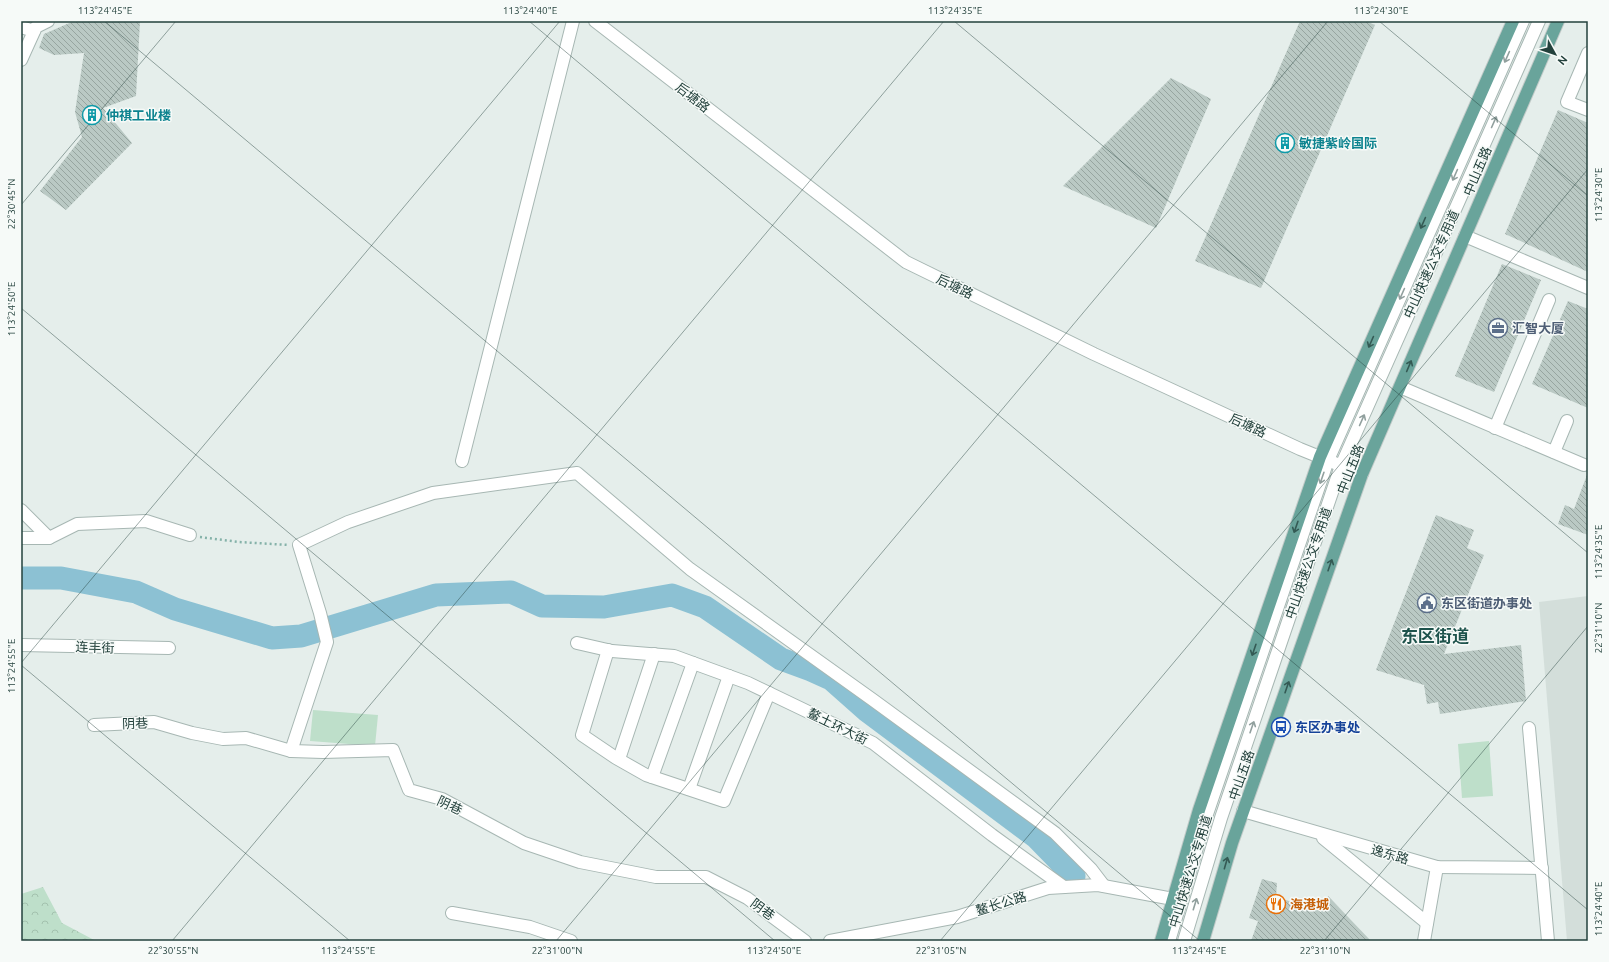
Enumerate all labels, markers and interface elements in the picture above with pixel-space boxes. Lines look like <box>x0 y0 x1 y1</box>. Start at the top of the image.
text: 113°24'45"E <box>78 5 133 16</box>
text: 113°24'40"E <box>503 5 558 16</box>
text: 113°24'35"E <box>928 5 983 16</box>
text: 113°24'30"E <box>1354 5 1409 16</box>
north arrow <box>1535 34 1575 74</box>
one-way arrow <box>1503 50 1511 62</box>
text: N <box>1555 53 1570 67</box>
street label: 后塘路 <box>673 79 713 115</box>
building icon: 仲祺工业楼 <box>81 104 103 126</box>
place label: 仲祺工业楼 <box>106 108 171 122</box>
one-way arrow <box>1491 116 1498 128</box>
building icon: 敏捷紫岭国际 <box>1274 132 1296 154</box>
place label: 敏捷紫岭国际 <box>1299 136 1377 150</box>
street label: 中山五路 <box>1460 144 1494 198</box>
text: 113°24'30"E <box>1593 167 1604 222</box>
one-way arrow <box>1451 169 1458 181</box>
text: 22°30'45"N <box>6 179 17 229</box>
street label: 中山快速公交专用道 <box>1401 208 1461 320</box>
one-way arrow <box>1419 217 1427 229</box>
street label: 后塘路 <box>934 271 976 301</box>
text: 113°24'50"E <box>6 281 17 336</box>
one-way arrow <box>1398 288 1405 300</box>
office icon: 汇智大厦 <box>1487 317 1509 339</box>
place label: 汇智大厦 <box>1512 321 1564 335</box>
one-way arrow <box>1367 335 1374 347</box>
one-way arrow <box>1405 360 1413 372</box>
street label: 后塘路 <box>1227 410 1269 440</box>
one-way arrow <box>1359 414 1366 426</box>
street label: 中山五路 <box>1334 442 1366 496</box>
one-way arrow <box>1318 471 1325 484</box>
street label: 中山快速公交专用道 <box>1282 505 1334 621</box>
one-way arrow <box>1291 521 1299 533</box>
text: 113°24'35"E <box>1593 524 1604 579</box>
one-way arrow <box>1327 559 1334 572</box>
public building icon: 东区街道办事处 <box>1416 592 1438 614</box>
place label: 东区街道办事处 <box>1441 596 1532 610</box>
text: 22°31'10"N <box>1593 603 1604 653</box>
district label: 东区街道 <box>1401 626 1469 645</box>
text: 113°24'55"E <box>6 638 17 693</box>
street label: 连丰街 <box>75 639 115 655</box>
one-way arrow <box>1250 643 1257 656</box>
one-way arrow <box>1284 681 1291 694</box>
street label: 鳌土环大街 <box>806 705 870 747</box>
street label: 阴巷 <box>122 716 148 730</box>
bus stop icon: 东区办事处 <box>1270 716 1292 738</box>
place label: 东区办事处 <box>1295 720 1360 734</box>
one-way arrow <box>1249 721 1257 733</box>
street label: 中山五路 <box>1226 748 1256 802</box>
street label: 阴巷 <box>435 793 465 817</box>
street label: 中山快速公交专用道 <box>1166 813 1214 929</box>
street label: 逸东路 <box>1369 842 1411 866</box>
one-way arrow <box>1223 857 1230 870</box>
text: 113°24'40"E <box>1593 881 1604 936</box>
street label: 鳌长公路 <box>974 889 1028 917</box>
restaurant icon: 海港城 <box>1265 893 1287 915</box>
street label: 阴巷 <box>748 896 778 922</box>
one-way arrow <box>1192 897 1199 910</box>
place label: 海港城 <box>1290 897 1329 911</box>
text: 22°30'55"N <box>148 945 198 956</box>
text: 113°24'55"E <box>321 945 376 956</box>
text: 22°31'00"N <box>532 945 582 956</box>
text: 113°24'50"E <box>747 945 802 956</box>
text: 22°31'05"N <box>916 945 966 956</box>
text: 113°24'45"E <box>1172 945 1227 956</box>
text: 22°31'10"N <box>1300 945 1350 956</box>

